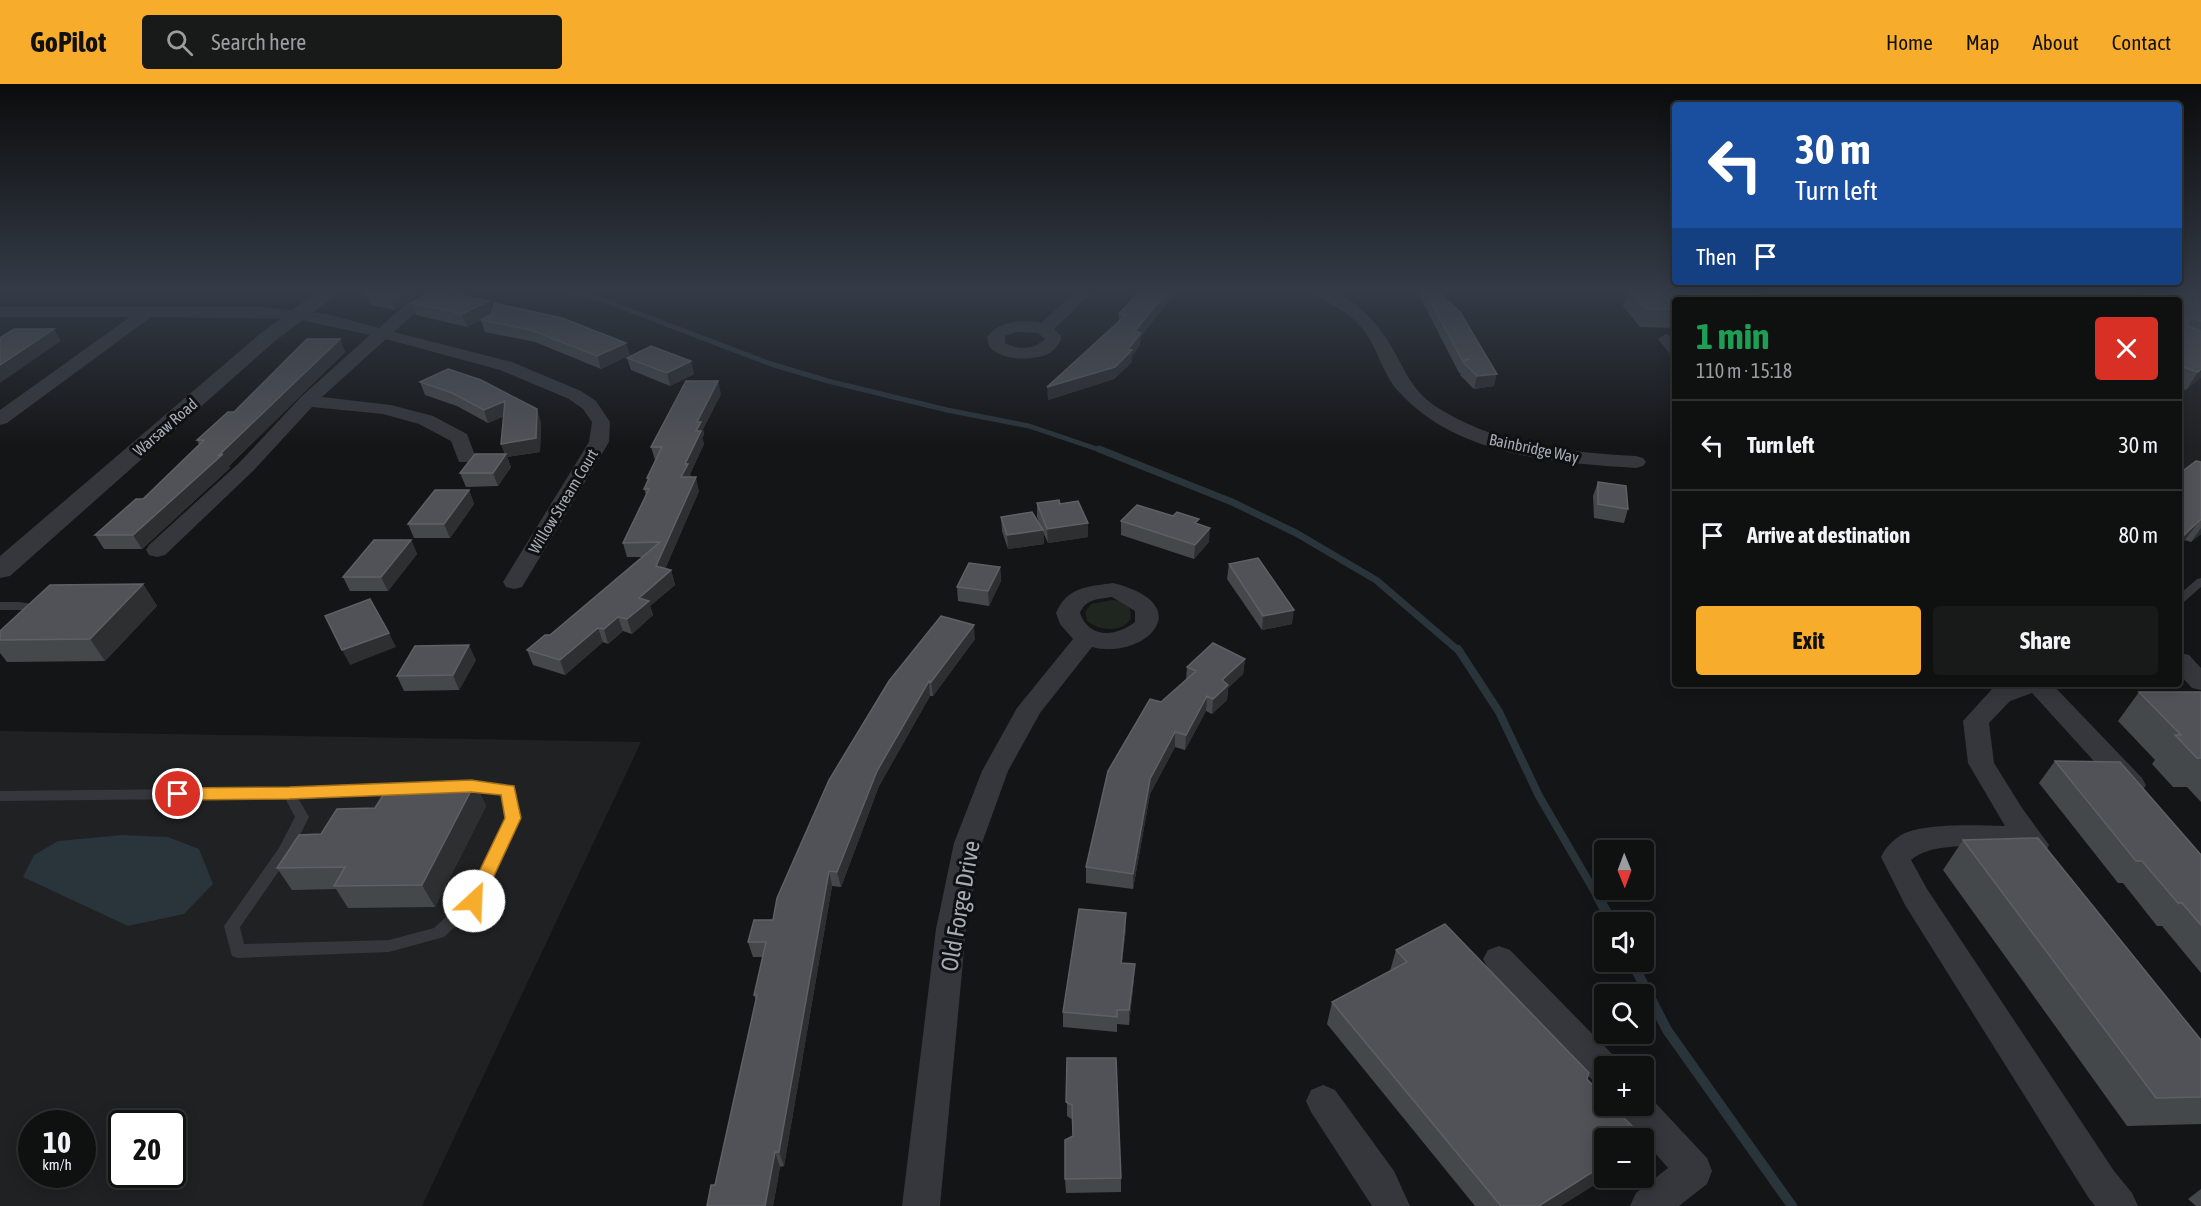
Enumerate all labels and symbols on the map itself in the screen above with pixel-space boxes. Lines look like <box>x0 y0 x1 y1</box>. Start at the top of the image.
street label: Warsaw Road <box>129 394 201 460</box>
street label: Bainbridge Way <box>1487 430 1581 467</box>
street label: Willow Stream Court <box>525 445 602 557</box>
pin <box>152 768 203 819</box>
street label: Old Forge Drive <box>935 839 985 973</box>
north arrow <box>1594 840 1654 900</box>
position arrow <box>442 869 506 933</box>
speed limit sign: 20 <box>108 1110 186 1188</box>

